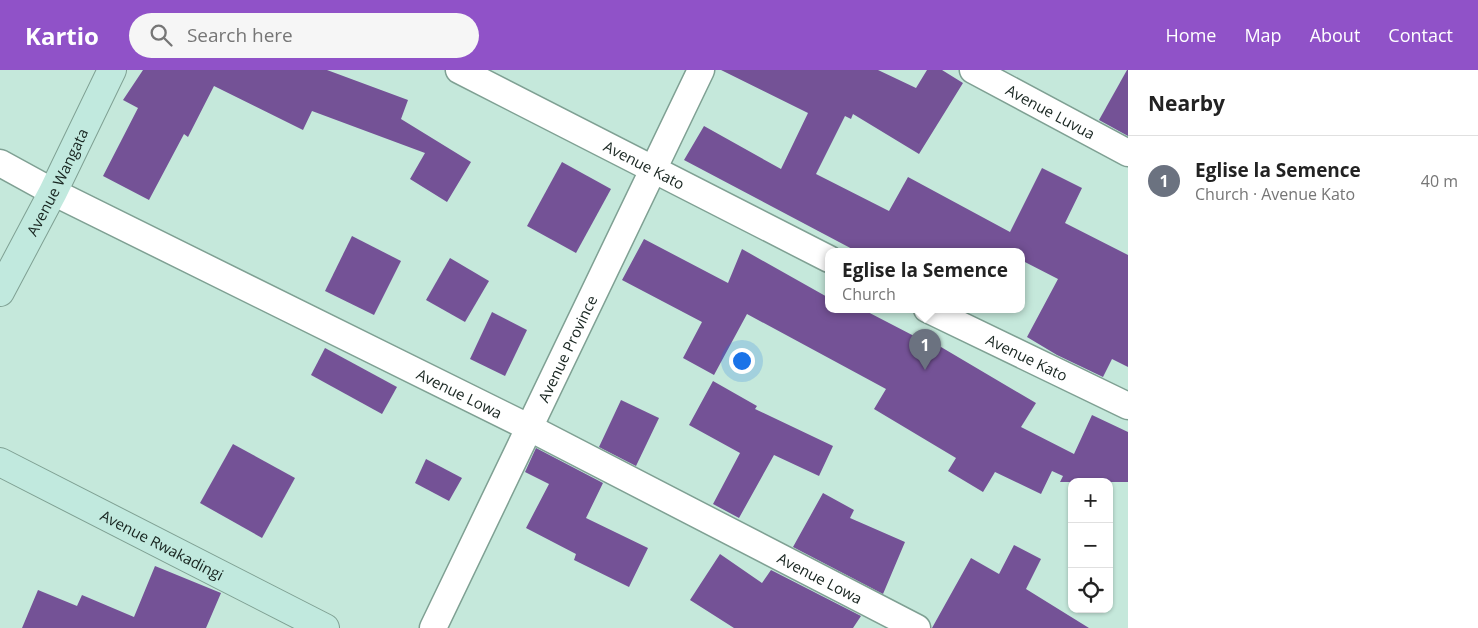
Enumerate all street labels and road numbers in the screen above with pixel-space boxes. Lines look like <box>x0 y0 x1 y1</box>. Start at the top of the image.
street label: Avenue Luvua <box>1003 80 1099 144</box>
street label: Avenue Wangata <box>22 125 92 239</box>
street label: Avenue Kato <box>600 136 688 194</box>
street label: Avenue Province <box>533 292 601 405</box>
street label: Avenue Kato <box>983 329 1071 385</box>
street label: Avenue Lowa <box>413 364 506 423</box>
street label: Avenue Rwakadingi <box>97 505 227 585</box>
street label: Avenue Lowa <box>774 548 866 608</box>

